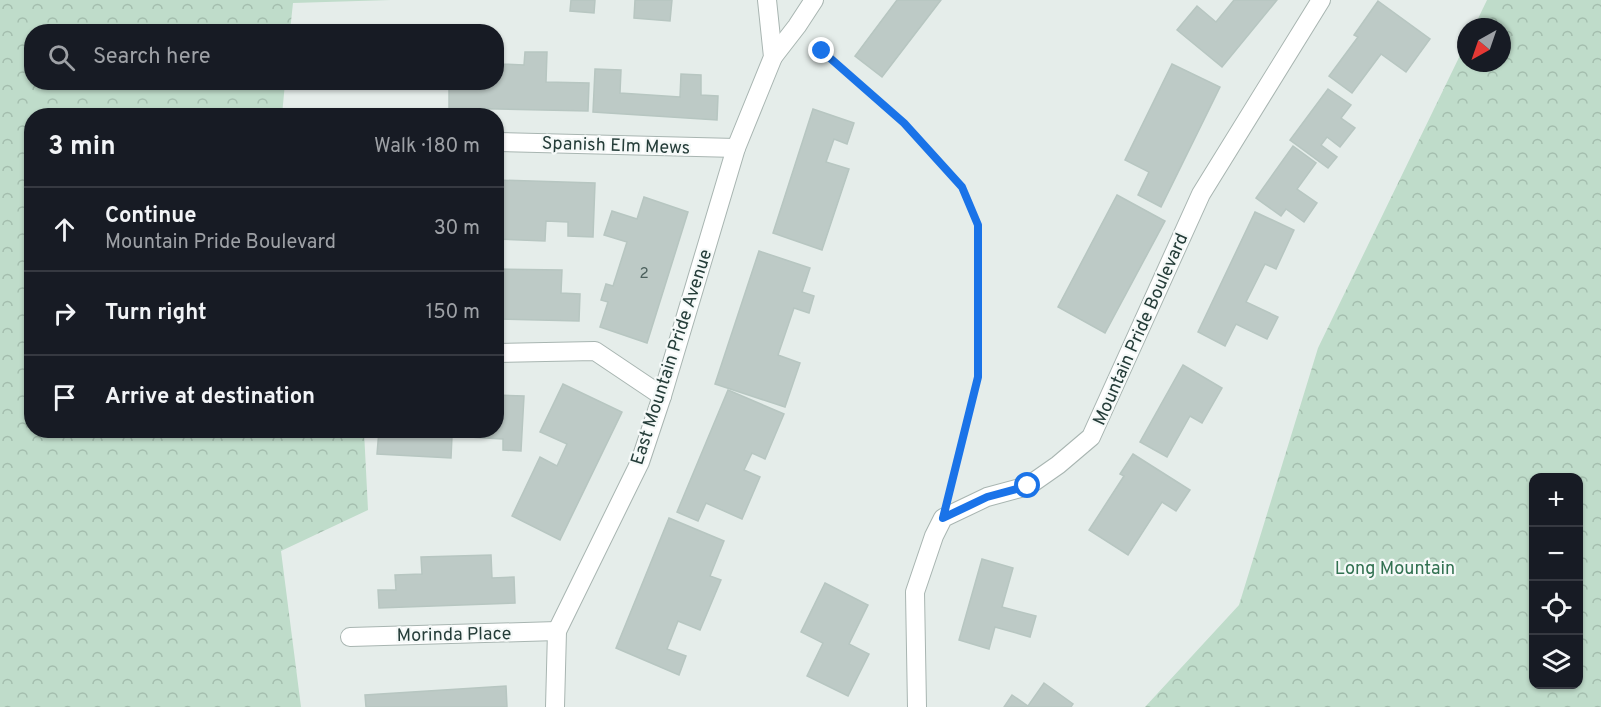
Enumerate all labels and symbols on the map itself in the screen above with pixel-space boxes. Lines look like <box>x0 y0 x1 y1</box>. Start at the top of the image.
north arrow <box>1457 18 1511 72</box>
route end <box>808 37 834 63</box>
street label: Spanish Elm Mews <box>541 132 691 161</box>
street label: Mountain Pride Boulevard <box>1089 230 1194 429</box>
street label: East Mountain Pride Avenue <box>627 247 718 468</box>
house number: 2 <box>639 265 649 284</box>
route start <box>1014 472 1040 498</box>
park label: Long Mountain <box>1335 558 1455 581</box>
street label: Morinda Place <box>396 623 512 648</box>

